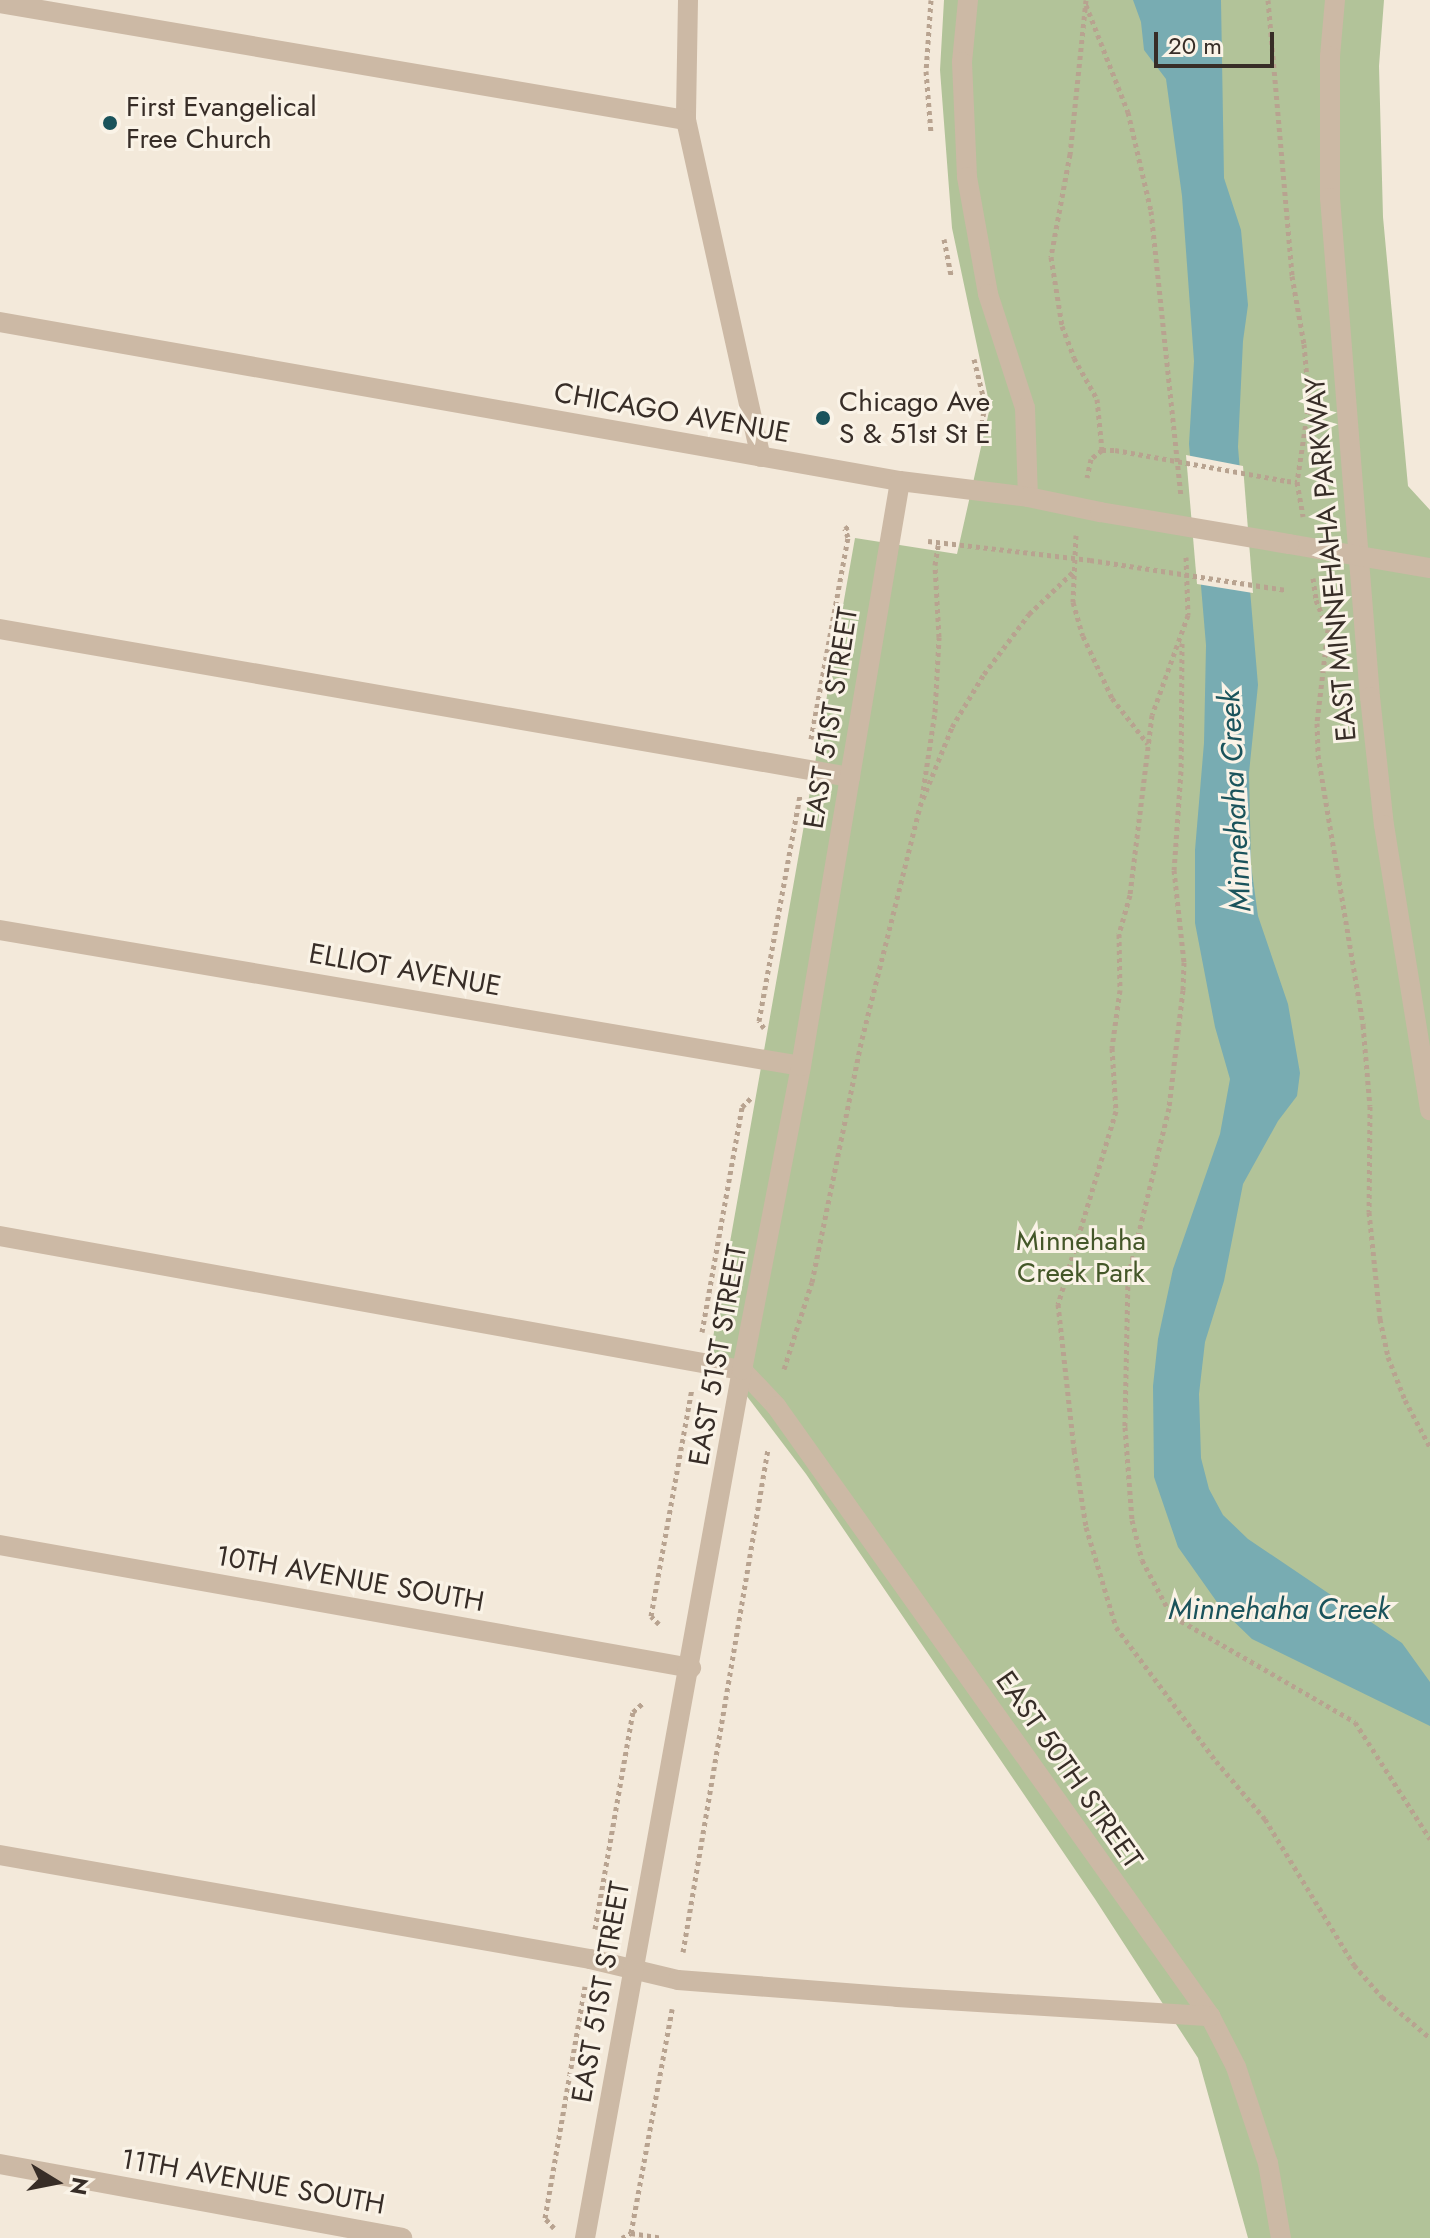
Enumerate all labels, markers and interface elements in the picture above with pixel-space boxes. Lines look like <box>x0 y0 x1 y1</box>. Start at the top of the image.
scale bar <box>1158 16 1278 66</box>
text: 20 m <box>1168 28 1222 63</box>
place label: First Evangelical Free Church <box>126 90 317 156</box>
marker: First Evangelical Free Church <box>101 114 119 132</box>
street label: EAST MINNEHAHA PARKWAY <box>1298 375 1364 743</box>
street label: CHICAGO AVENUE <box>551 376 793 450</box>
place label: Chicago Ave S & 51st St E <box>839 385 991 451</box>
marker: Chicago Ave S & 51st St E <box>814 409 832 427</box>
street label: EAST 51ST STREET <box>797 605 865 831</box>
water label: Minnehaha Creek <box>1211 689 1259 913</box>
street label: ELLIOT AVENUE <box>306 937 504 1003</box>
park label: Minnehaha Creek Park <box>1016 1224 1146 1290</box>
street label: EAST 51ST STREET <box>682 1242 754 1468</box>
street label: 10TH AVENUE SOUTH <box>213 1539 487 1619</box>
water label: Minnehaha Creek <box>1168 1591 1390 1627</box>
street label: EAST 50TH STREET <box>989 1665 1149 1875</box>
street label: EAST 51ST STREET <box>565 1879 637 2105</box>
north arrow <box>16 2142 96 2222</box>
street label: 11TH AVENUE SOUTH <box>118 2142 388 2222</box>
text: N <box>62 2175 97 2198</box>

